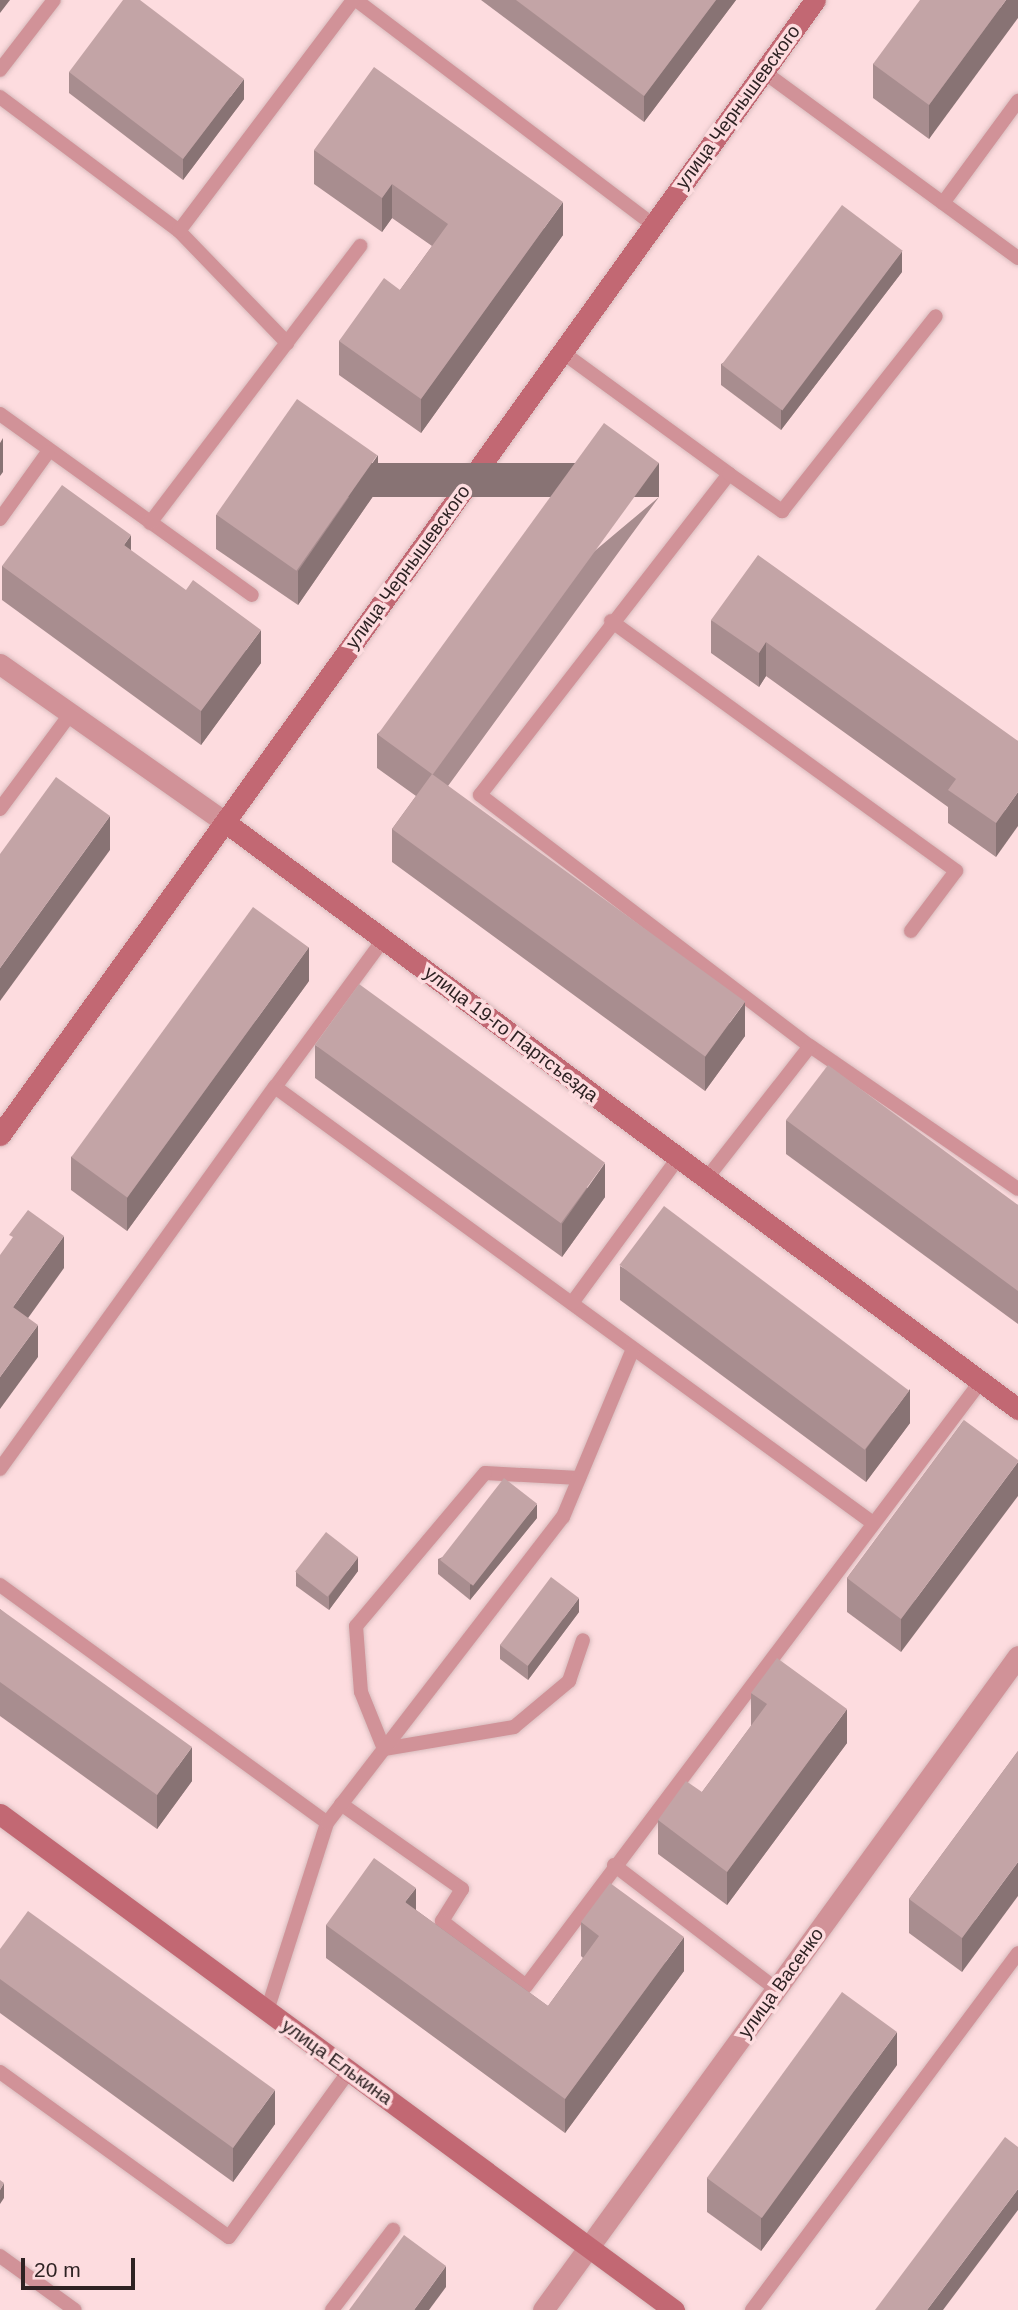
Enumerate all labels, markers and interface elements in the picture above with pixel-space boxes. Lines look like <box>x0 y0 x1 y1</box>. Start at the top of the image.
street label: улица Чернышевского <box>671 21 805 193</box>
street label: улица Чернышевского <box>341 481 475 653</box>
street label: улица 19-го Партсъезда <box>420 961 602 1107</box>
street label: улица Васенко <box>733 1924 829 2042</box>
street label: улица Елькина <box>277 2014 397 2110</box>
scale bar <box>24 2244 138 2288</box>
text: 20 m <box>34 2258 81 2281</box>

